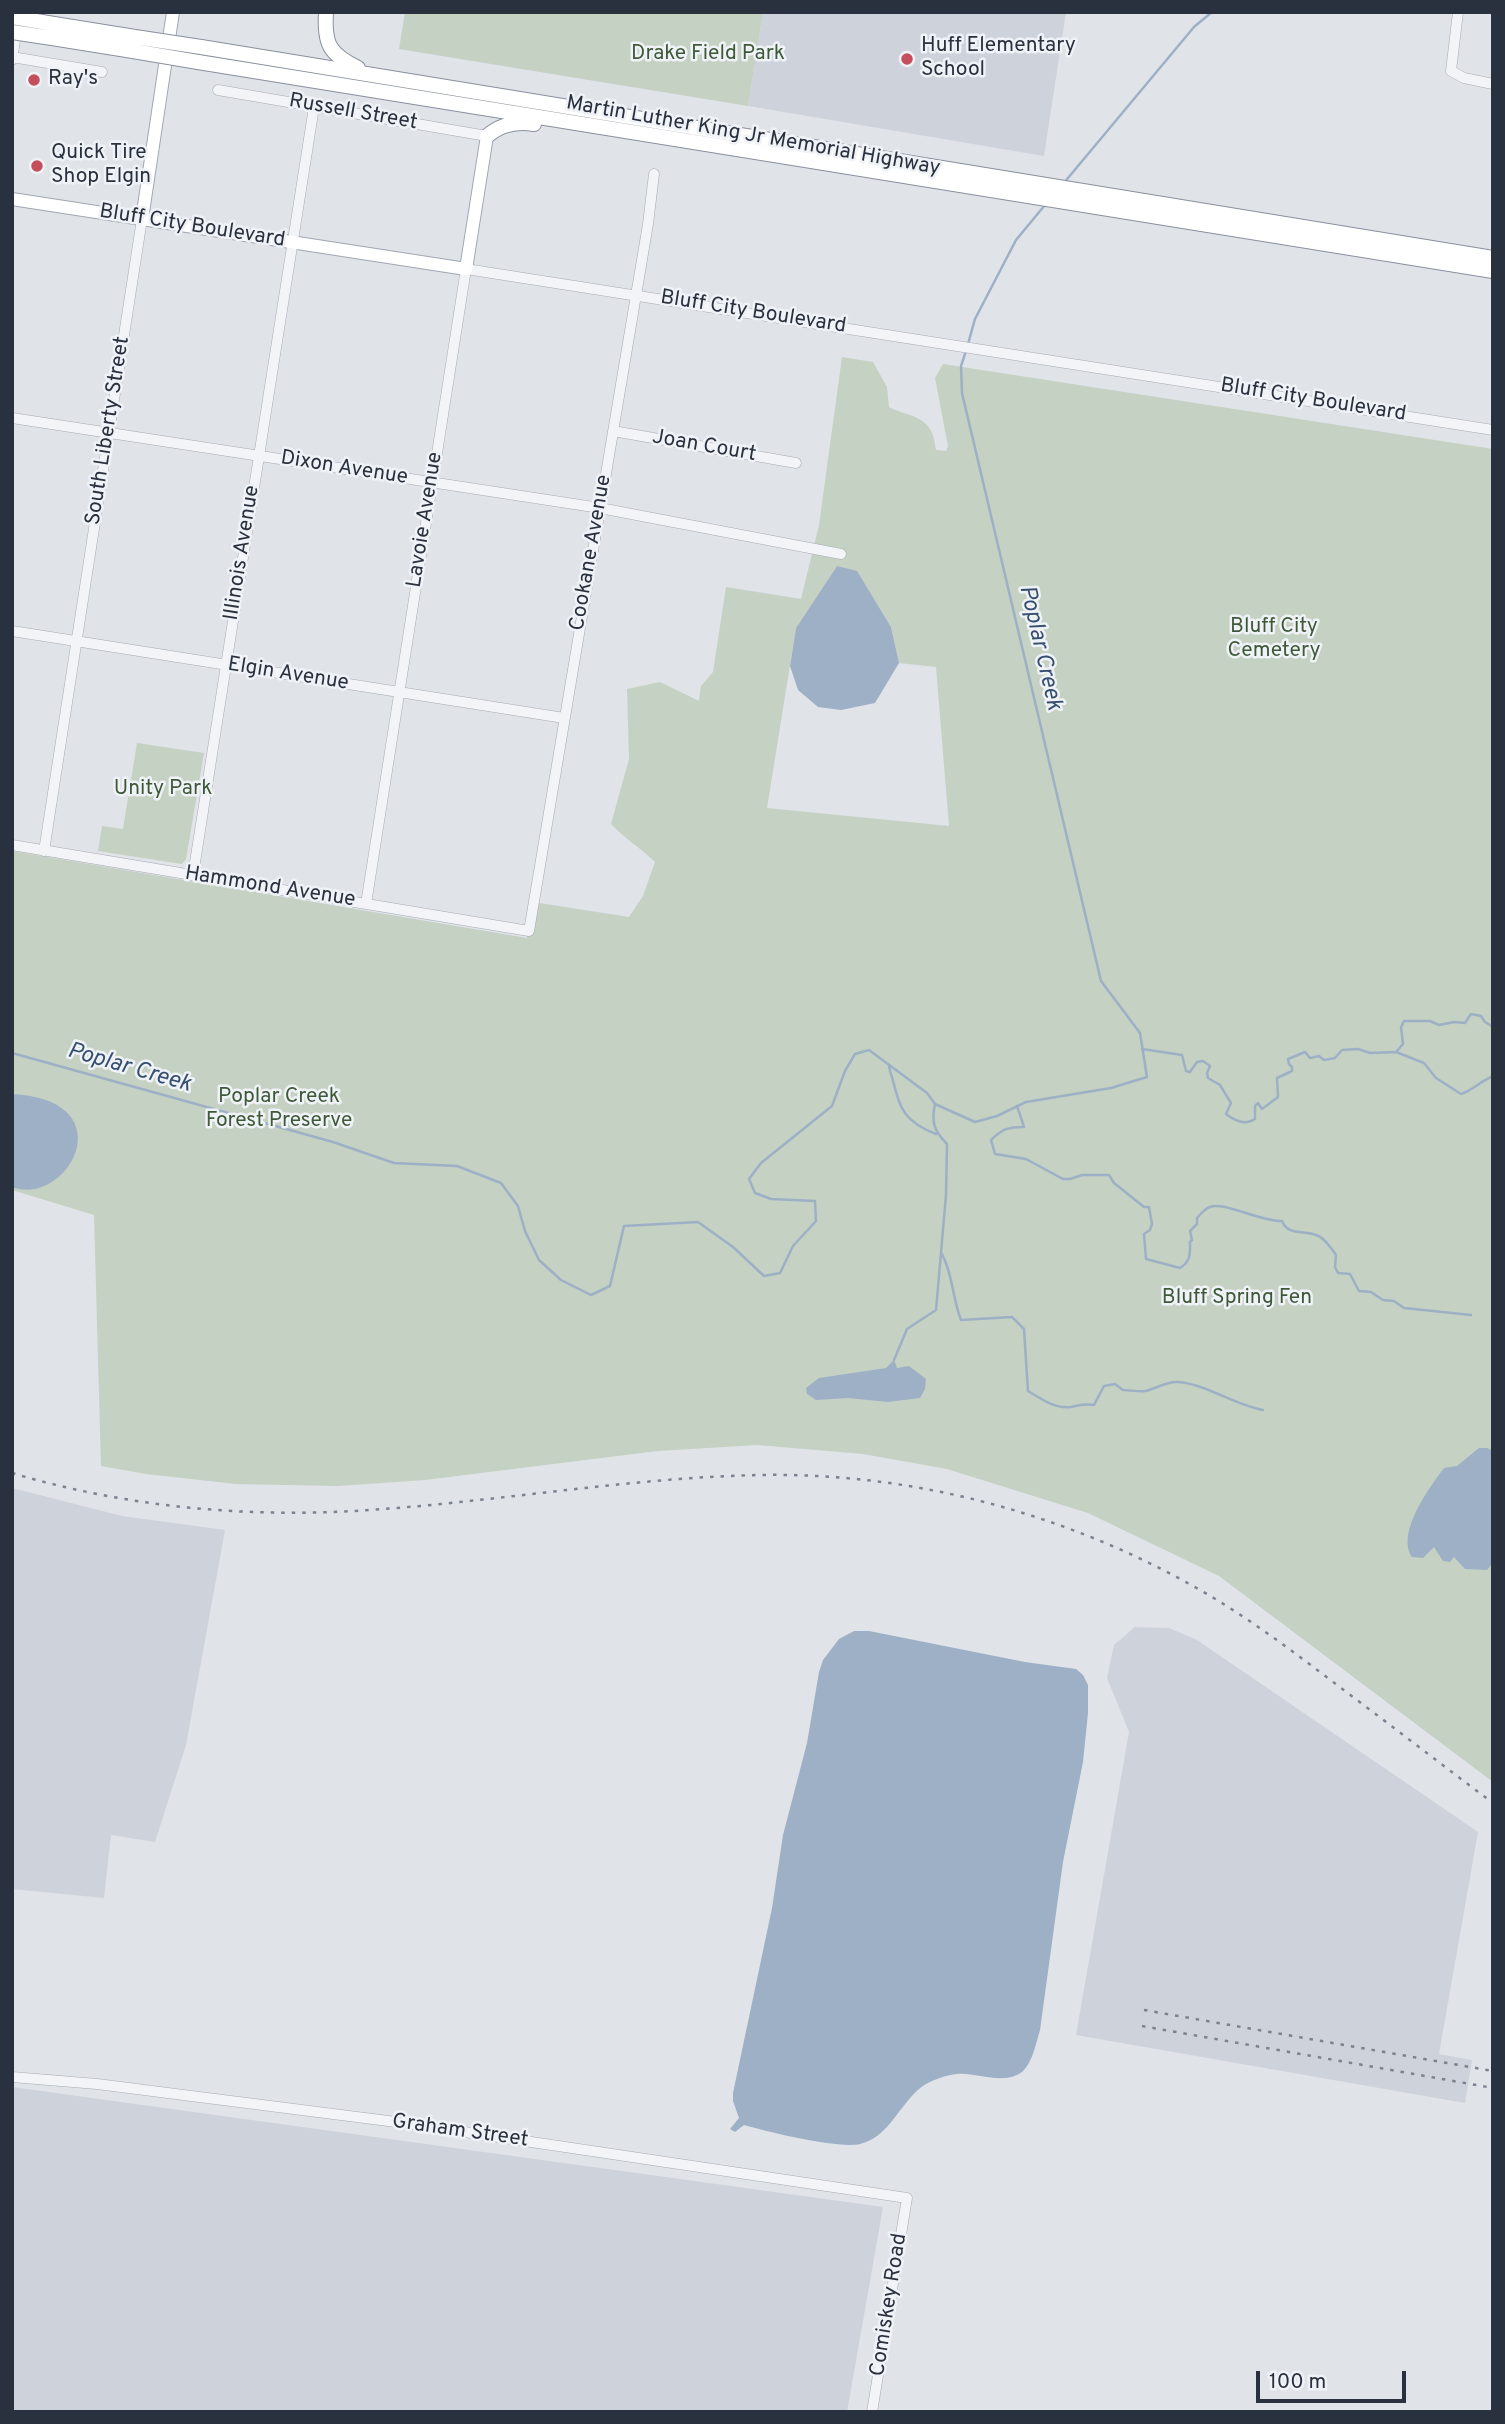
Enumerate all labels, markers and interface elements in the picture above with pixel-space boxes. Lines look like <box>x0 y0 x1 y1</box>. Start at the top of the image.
place label: Huff Elementary School <box>921 34 1076 84</box>
park label: Drake Field Park <box>631 42 785 68</box>
marker: Huff Elementary School <box>899 51 915 67</box>
place label: Ray's <box>48 67 98 93</box>
marker: Ray's <box>26 72 42 88</box>
street label: Russell Street <box>287 89 419 137</box>
street label: Martin Luther King Jr Memorial Highway <box>564 92 942 182</box>
place label: Quick Tire Shop Elgin <box>51 141 151 191</box>
marker: Quick Tire Shop Elgin <box>29 158 45 174</box>
street label: Bluff City Boulevard <box>97 200 287 254</box>
street label: Bluff City Boulevard <box>658 286 848 340</box>
street label: South Liberty Street <box>82 335 136 527</box>
street label: Bluff City Boulevard <box>1218 374 1408 428</box>
street label: Joan Court <box>650 425 758 469</box>
street label: Dixon Avenue <box>279 447 409 491</box>
street label: Lavoie Avenue <box>403 450 449 590</box>
street label: Cookane Avenue <box>566 473 618 633</box>
street label: Illinois Avenue <box>220 484 266 622</box>
water label: Poplar Creek <box>1011 583 1067 713</box>
park label: Bluff City Cemetery <box>1227 615 1321 665</box>
street label: Elgin Avenue <box>226 653 350 697</box>
park label: Unity Park <box>114 777 212 803</box>
street label: Hammond Avenue <box>183 862 357 914</box>
water label: Poplar Creek <box>64 1038 194 1100</box>
park label: Poplar Creek Forest Preserve <box>206 1085 352 1135</box>
park label: Bluff Spring Fen <box>1162 1286 1312 1312</box>
street label: Graham Street <box>390 2110 530 2154</box>
street label: Comiskey Road <box>866 2232 914 2378</box>
scale bar <box>1260 2358 1410 2402</box>
text: 100 m <box>1269 2369 1326 2396</box>

